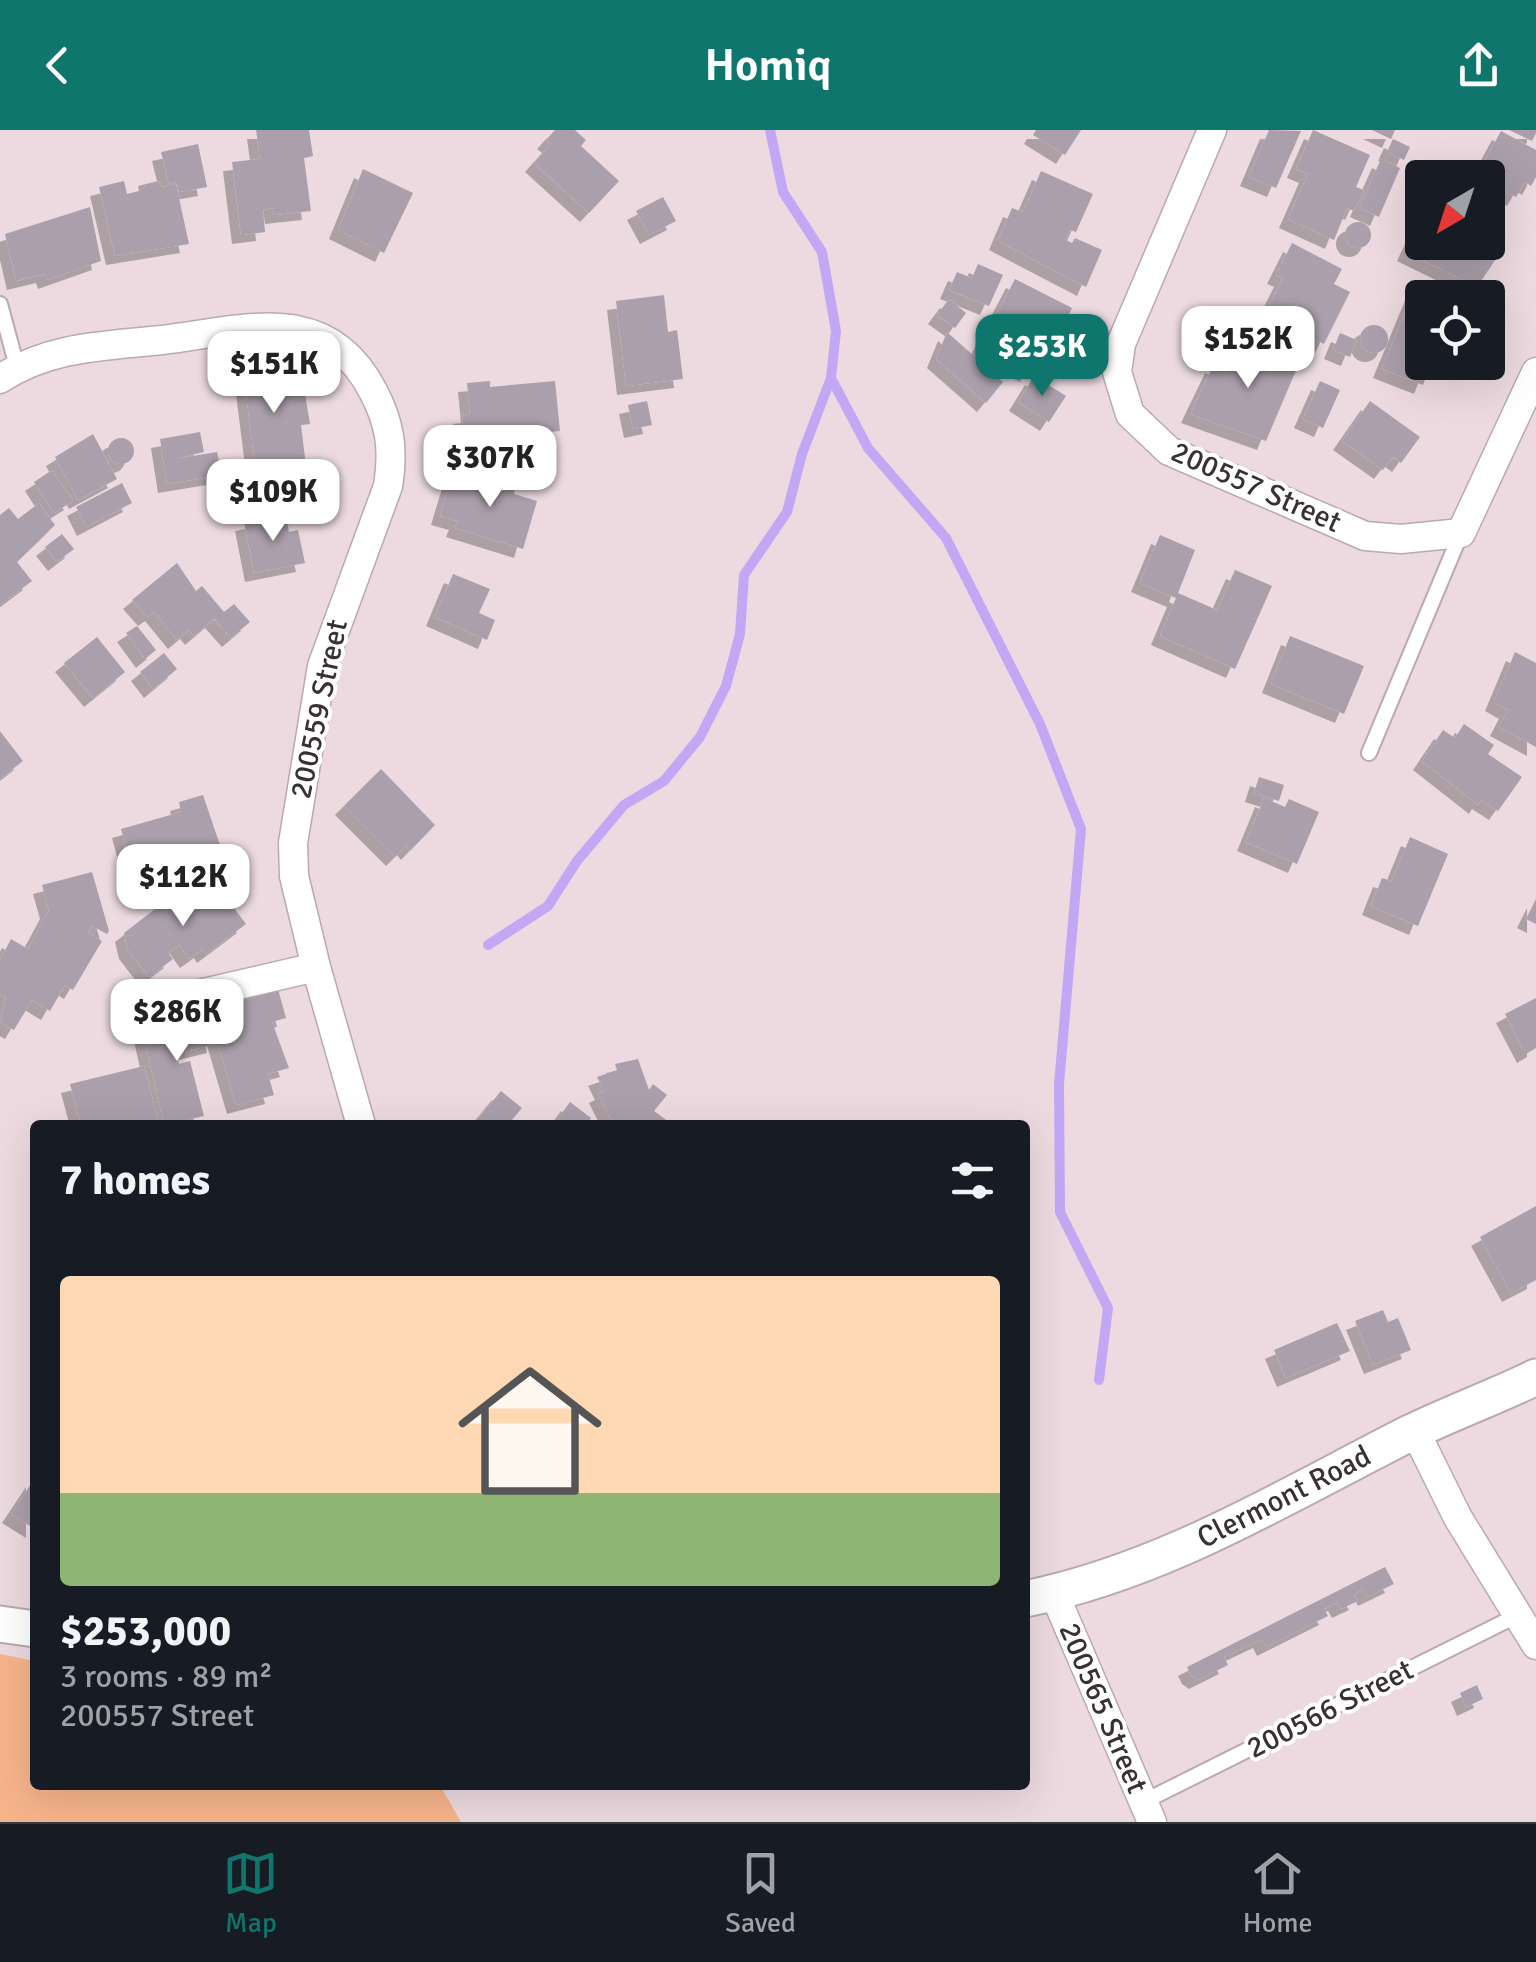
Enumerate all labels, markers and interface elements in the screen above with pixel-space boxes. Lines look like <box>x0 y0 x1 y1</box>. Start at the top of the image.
icon: back <box>30 38 85 93</box>
text: Homiq <box>704 38 832 93</box>
icon: share <box>1451 38 1506 93</box>
north arrow <box>1405 160 1505 260</box>
map controls <box>1405 160 1505 380</box>
button: locate <box>1405 280 1505 380</box>
pin: $152K <box>1178 306 1318 391</box>
pin: $253K <box>972 314 1112 399</box>
text: $152K <box>1204 319 1292 358</box>
text: $253K <box>998 327 1086 366</box>
pin: $151K <box>204 331 344 416</box>
text: $151K <box>230 344 318 383</box>
pin: $307K <box>420 425 560 510</box>
street label: 200557 Street <box>1165 433 1347 541</box>
text: $307K <box>446 438 534 477</box>
pin: $109K <box>203 459 343 544</box>
text: $109K <box>229 472 317 511</box>
street label: 200559 Street <box>282 616 356 802</box>
pin: $112K <box>113 844 253 929</box>
text: $112K <box>139 857 227 896</box>
pin: $286K <box>107 979 247 1064</box>
text: $286K <box>133 992 221 1031</box>
icon: filters <box>945 1153 1000 1208</box>
text: 7 homes <box>60 1155 210 1206</box>
icon: home <box>440 1341 620 1521</box>
street label: Clermont Road <box>1191 1437 1377 1557</box>
text: $253,000 <box>60 1606 231 1657</box>
street label: 200565 Street <box>1050 1617 1156 1799</box>
street label: 200566 Street <box>1241 1651 1419 1767</box>
text: 3 rooms · 89 m² <box>60 1657 273 1696</box>
text: 200557 Street <box>60 1696 254 1735</box>
tab: Map <box>223 1846 278 1940</box>
tab: Saved <box>725 1846 796 1940</box>
tab: Home <box>1243 1846 1313 1940</box>

